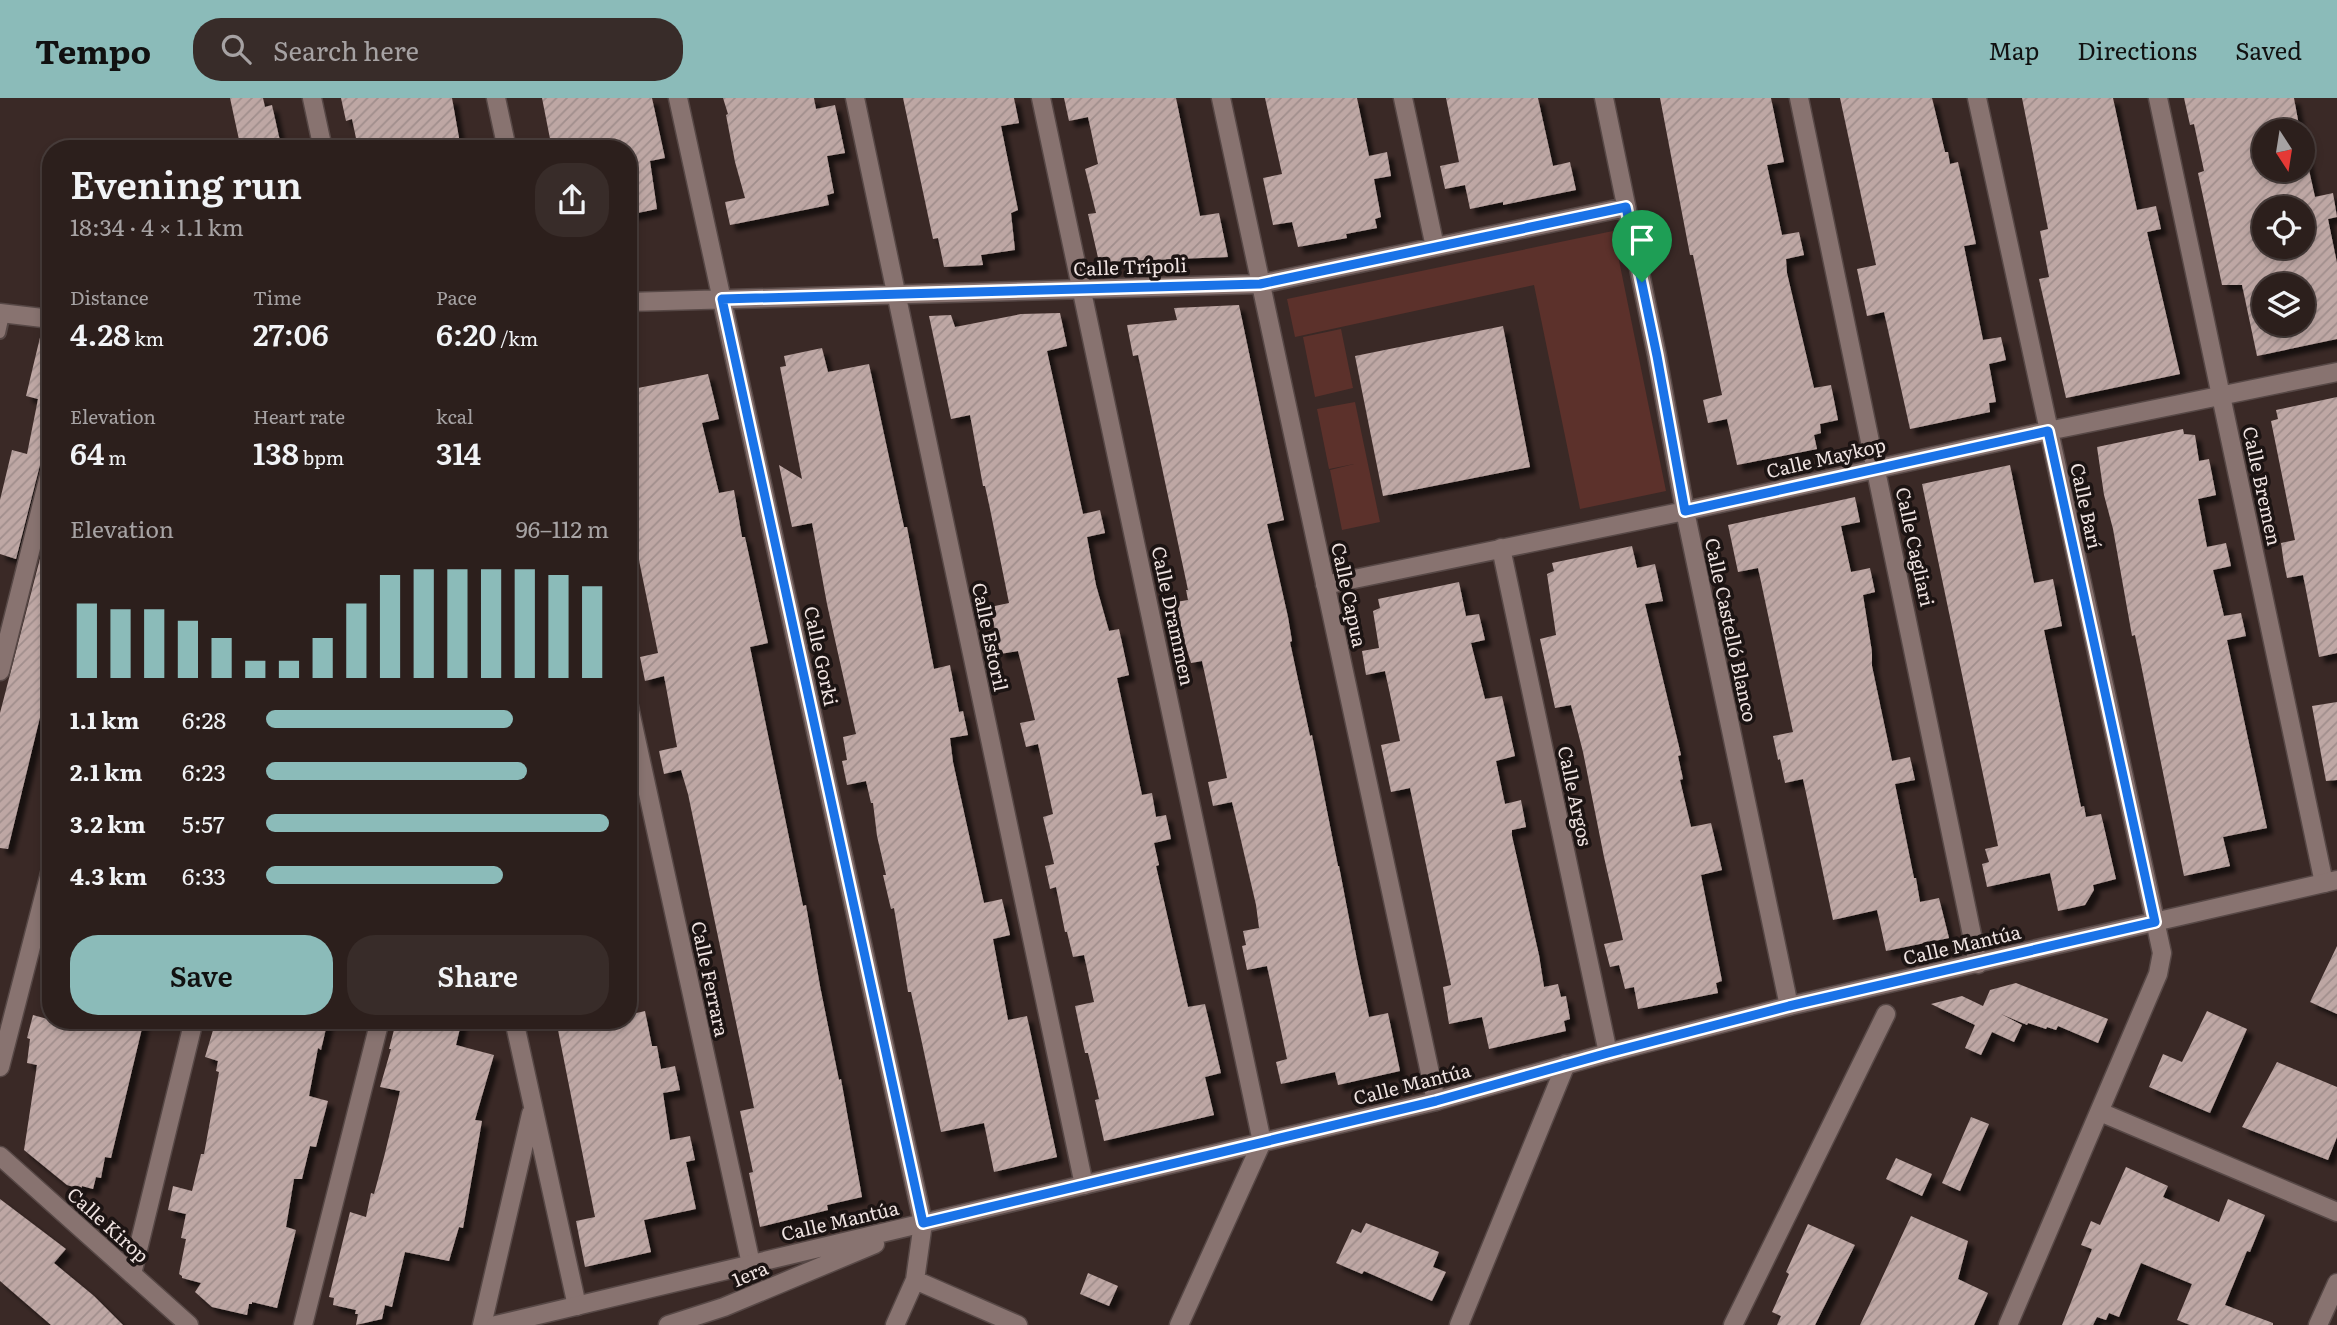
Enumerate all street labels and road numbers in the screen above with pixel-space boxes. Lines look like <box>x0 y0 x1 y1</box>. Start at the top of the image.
street label: Calle Trípoli <box>1073 250 1187 282</box>
street label: Calle Bremen <box>2237 424 2289 548</box>
street label: Calle Maykop <box>1763 430 1888 484</box>
street label: Calle Barí <box>2064 460 2110 551</box>
street label: Calle Cagliari <box>1890 485 1942 609</box>
street label: Calle Castelló Blanco <box>1699 535 1765 724</box>
street label: Calle Capua <box>1325 540 1375 651</box>
street label: Calle Drammen <box>1146 543 1202 688</box>
street label: Calle Estoril <box>966 580 1016 694</box>
street label: Calle Gorki <box>798 603 846 708</box>
street label: Calle Argos <box>1552 743 1600 849</box>
street label: Calle Mantúa <box>1900 917 2024 971</box>
street label: Calle Ferrara <box>685 918 737 1040</box>
street label: Calle Mantúa <box>1350 1055 1474 1111</box>
street label: Calle Kirop <box>62 1180 156 1269</box>
street label: Calle Mantúa <box>778 1193 902 1247</box>
street label: 1era <box>727 1253 773 1293</box>

